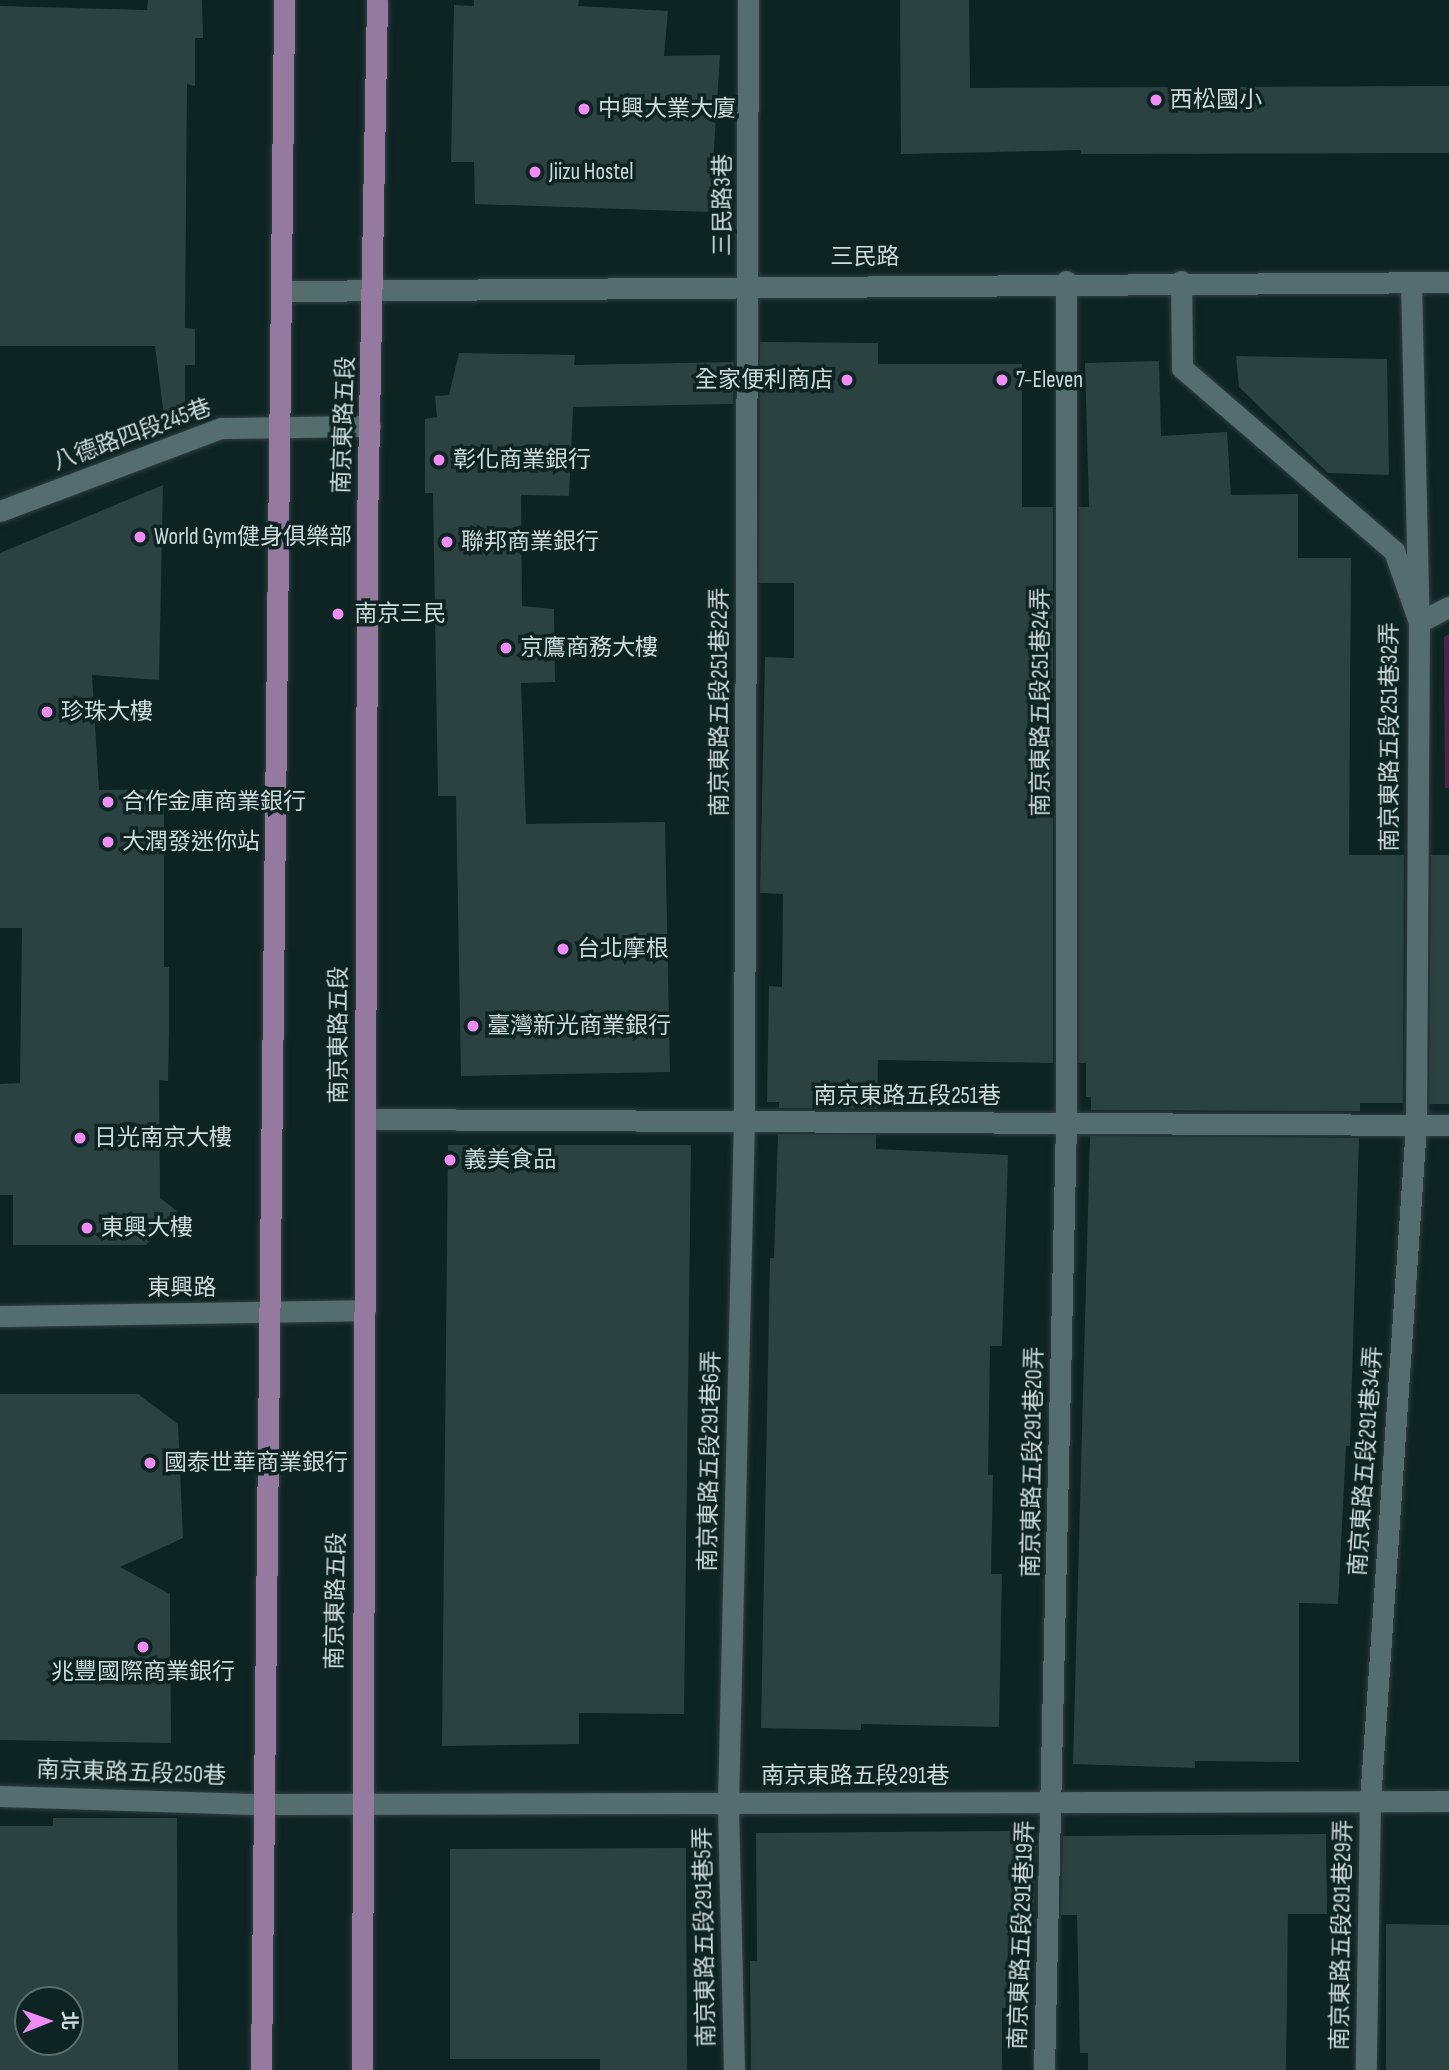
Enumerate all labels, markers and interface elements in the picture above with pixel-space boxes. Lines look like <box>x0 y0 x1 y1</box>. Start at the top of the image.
place label: 西松國小 <box>1170 86 1262 114</box>
marker: 西松國小 <box>1148 92 1164 108</box>
place label: 中興大業大廈 <box>598 95 736 123</box>
marker: 中興大業大廈 <box>576 101 592 117</box>
street label: 三民路3巷 <box>709 154 737 256</box>
place label: Jiizu Hostel <box>549 158 634 186</box>
marker: Jiizu Hostel <box>527 164 543 180</box>
street label: 三民路 <box>831 243 899 271</box>
street label: 南京東路五段 <box>328 356 360 494</box>
place label: 全家便利商店 <box>695 366 833 394</box>
place label: 7-Eleven <box>1016 366 1083 394</box>
marker: 全家便利商店 <box>839 372 855 388</box>
marker: 7-Eleven <box>994 372 1010 388</box>
street label: 八德路四段245巷 <box>49 394 215 476</box>
place label: 彰化商業銀行 <box>453 446 591 474</box>
marker: 彰化商業銀行 <box>431 452 447 468</box>
place label: World Gym健身俱樂部 <box>154 523 352 551</box>
place label: 聯邦商業銀行 <box>461 528 599 556</box>
marker: World Gym健身俱樂部 <box>132 529 148 545</box>
marker: 聯邦商業銀行 <box>439 534 455 550</box>
street label: 南京東路五段251巷22弄 <box>706 587 734 817</box>
street label: 南京東路五段251巷24弄 <box>1027 587 1055 817</box>
place label: 南京三民 <box>354 600 446 628</box>
marker: 南京三民 <box>328 604 348 624</box>
street label: 南京東路五段251巷32弄 <box>1376 622 1404 852</box>
place label: 京鷹商務大樓 <box>520 634 658 662</box>
marker: 京鷹商務大樓 <box>498 640 514 656</box>
place label: 珍珠大樓 <box>61 698 153 726</box>
marker: 珍珠大樓 <box>39 704 55 720</box>
place label: 合作金庫商業銀行 <box>122 788 306 816</box>
marker: 合作金庫商業銀行 <box>100 794 116 810</box>
place label: 大潤發迷你站 <box>122 828 260 856</box>
marker: 大潤發迷你站 <box>100 834 116 850</box>
place label: 台北摩根 <box>577 935 669 963</box>
marker: 台北摩根 <box>555 941 571 957</box>
street label: 南京東路五段 <box>325 966 353 1104</box>
place label: 臺灣新光商業銀行 <box>487 1012 671 1040</box>
marker: 臺灣新光商業銀行 <box>465 1018 481 1034</box>
street label: 南京東路五段251巷 <box>813 1082 1001 1110</box>
place label: 日光南京大樓 <box>94 1124 232 1152</box>
marker: 日光南京大樓 <box>72 1130 88 1146</box>
place label: 義美食品 <box>464 1146 556 1174</box>
marker: 義美食品 <box>442 1152 458 1168</box>
place label: 東興大樓 <box>101 1214 193 1242</box>
marker: 東興大樓 <box>79 1220 95 1236</box>
street label: 東興路 <box>148 1274 216 1302</box>
street label: 南京東路五段291巷34弄 <box>1344 1345 1388 1577</box>
street label: 南京東路五段291巷20弄 <box>1017 1346 1049 1578</box>
street label: 南京東路五段291巷6弄 <box>694 1350 726 1572</box>
place label: 國泰世華商業銀行 <box>164 1449 348 1477</box>
marker: 國泰世華商業銀行 <box>142 1455 158 1471</box>
street label: 南京東路五段 <box>321 1532 351 1670</box>
marker: 兆豐國際商業銀行 <box>135 1639 151 1655</box>
place label: 兆豐國際商業銀行 <box>51 1658 235 1686</box>
street label: 南京東路五段250巷 <box>36 1756 226 1790</box>
street label: 南京東路五段291巷 <box>761 1762 949 1790</box>
street label: 南京東路五段291巷29弄 <box>1326 1819 1358 2051</box>
street label: 南京東路五段291巷19弄 <box>1004 1820 1040 2050</box>
street label: 南京東路五段291巷5弄 <box>689 1826 721 2048</box>
north arrow <box>14 1986 84 2056</box>
text: 北 <box>57 2011 80 2030</box>

